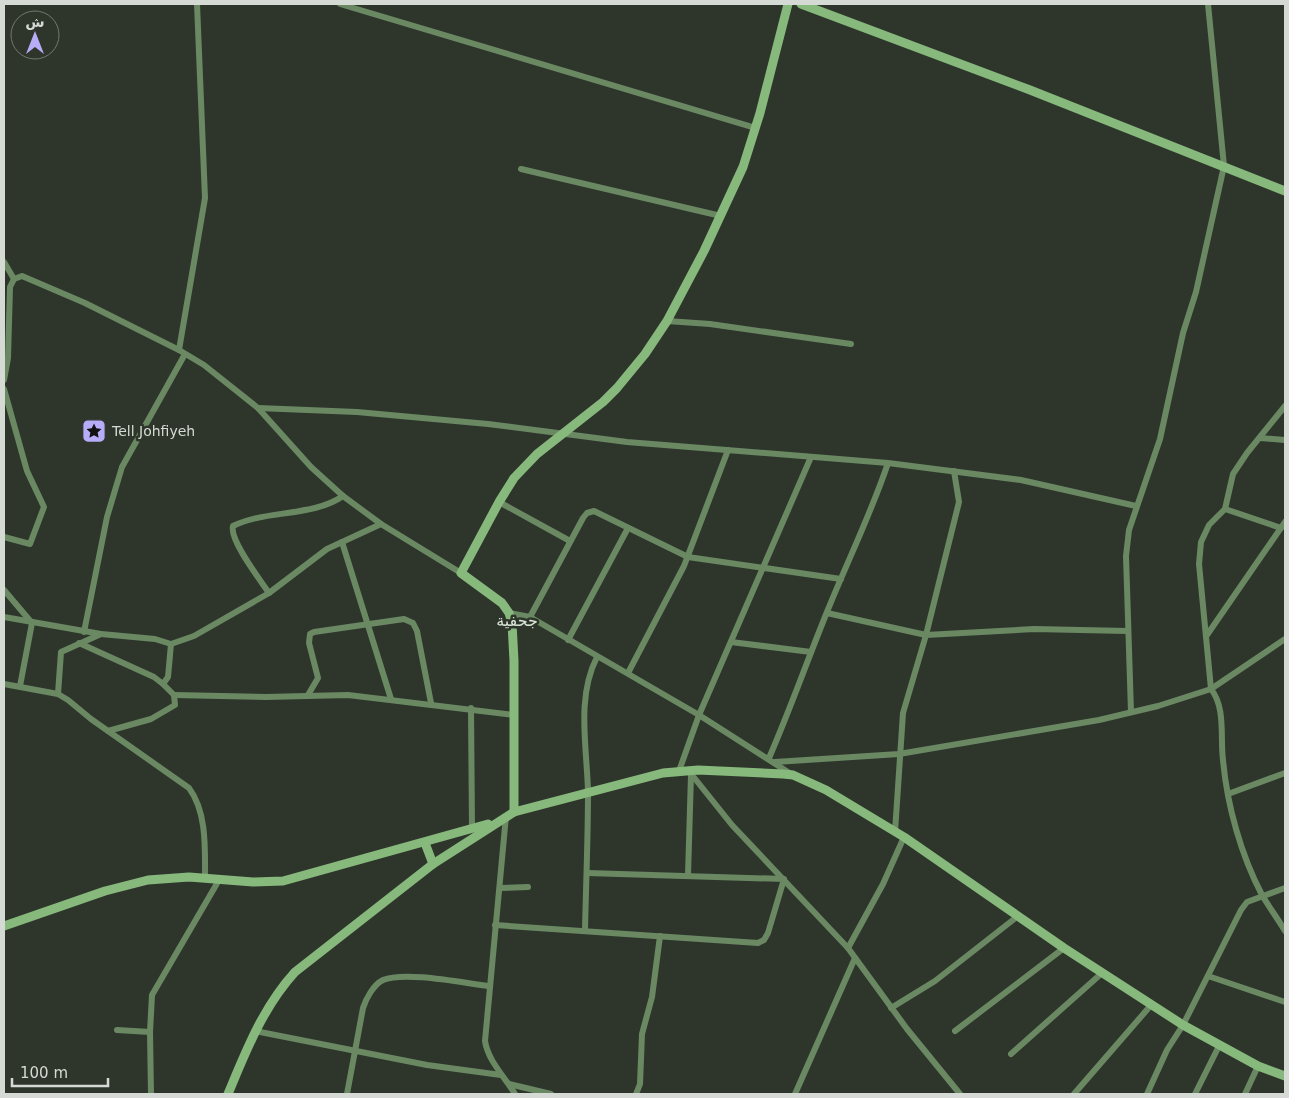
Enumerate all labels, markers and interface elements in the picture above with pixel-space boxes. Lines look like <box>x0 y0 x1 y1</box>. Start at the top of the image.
north arrow <box>10 10 60 60</box>
text: ش <box>25 14 45 30</box>
place icon: Tell Johfiyeh <box>81 418 107 444</box>
place label: Tell Johfiyeh <box>111 423 195 439</box>
district label: جحفية <box>496 611 538 630</box>
scale bar <box>12 1056 109 1088</box>
text: 100 m <box>20 1064 68 1082</box>

